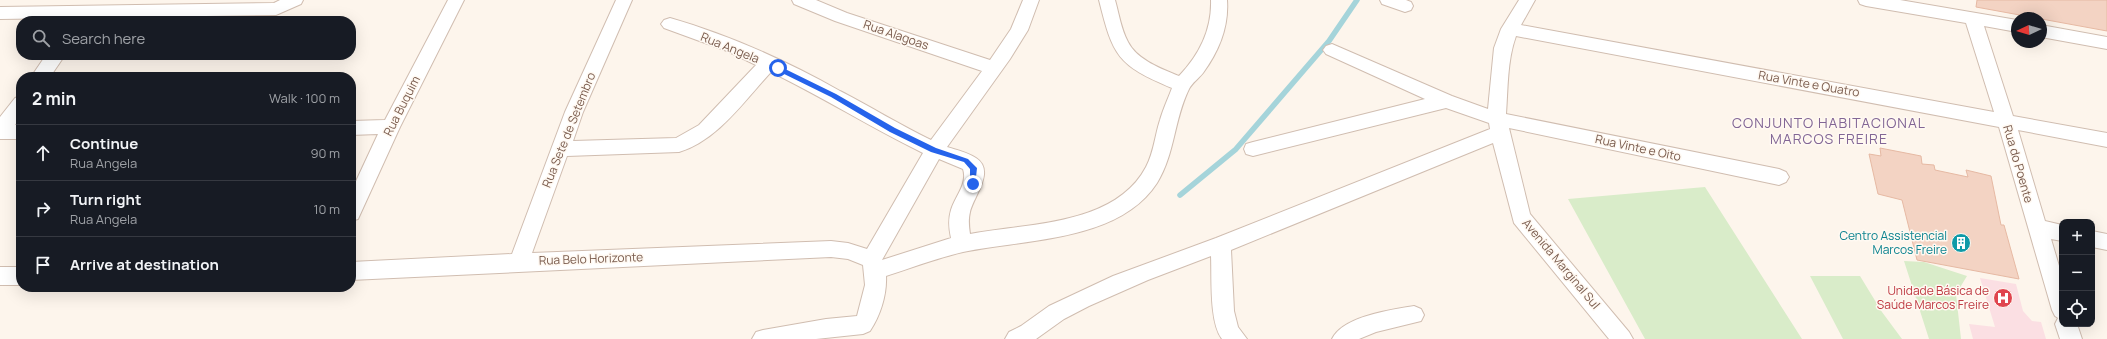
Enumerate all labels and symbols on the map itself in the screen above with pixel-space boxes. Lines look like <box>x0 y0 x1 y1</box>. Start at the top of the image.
north arrow <box>2011 12 2047 48</box>
street label: Rua Alagoas <box>861 15 931 54</box>
street label: Rua Angela <box>698 28 762 67</box>
route start <box>769 59 787 77</box>
street label: Rua Vinte e Quatro <box>1757 66 1861 101</box>
street label: Rua Sete de Setembro <box>538 70 599 190</box>
street label: Rua Buquim <box>379 73 424 139</box>
district label: CONJUNTO HABITACIONAL MARCOS FREIRE <box>1732 113 1926 148</box>
street label: Rua do Poente <box>1999 123 2038 205</box>
street label: Rua Vinte e Oito <box>1594 130 1683 165</box>
route end <box>964 175 982 193</box>
street label: Avenida Marginal Sul <box>1519 215 1604 312</box>
place label: Centro Assistencial Marcos Freire <box>1839 227 1947 258</box>
building icon: Centro Assistencial Marcos Freire <box>1950 232 1972 254</box>
street label: Rua Belo Horizonte <box>538 248 644 269</box>
place label: Unidade Básica de Saúde Marcos Freire <box>1877 282 1989 313</box>
hospital icon: Unidade Básica de Saúde Marcos Freire <box>1992 287 2014 309</box>

